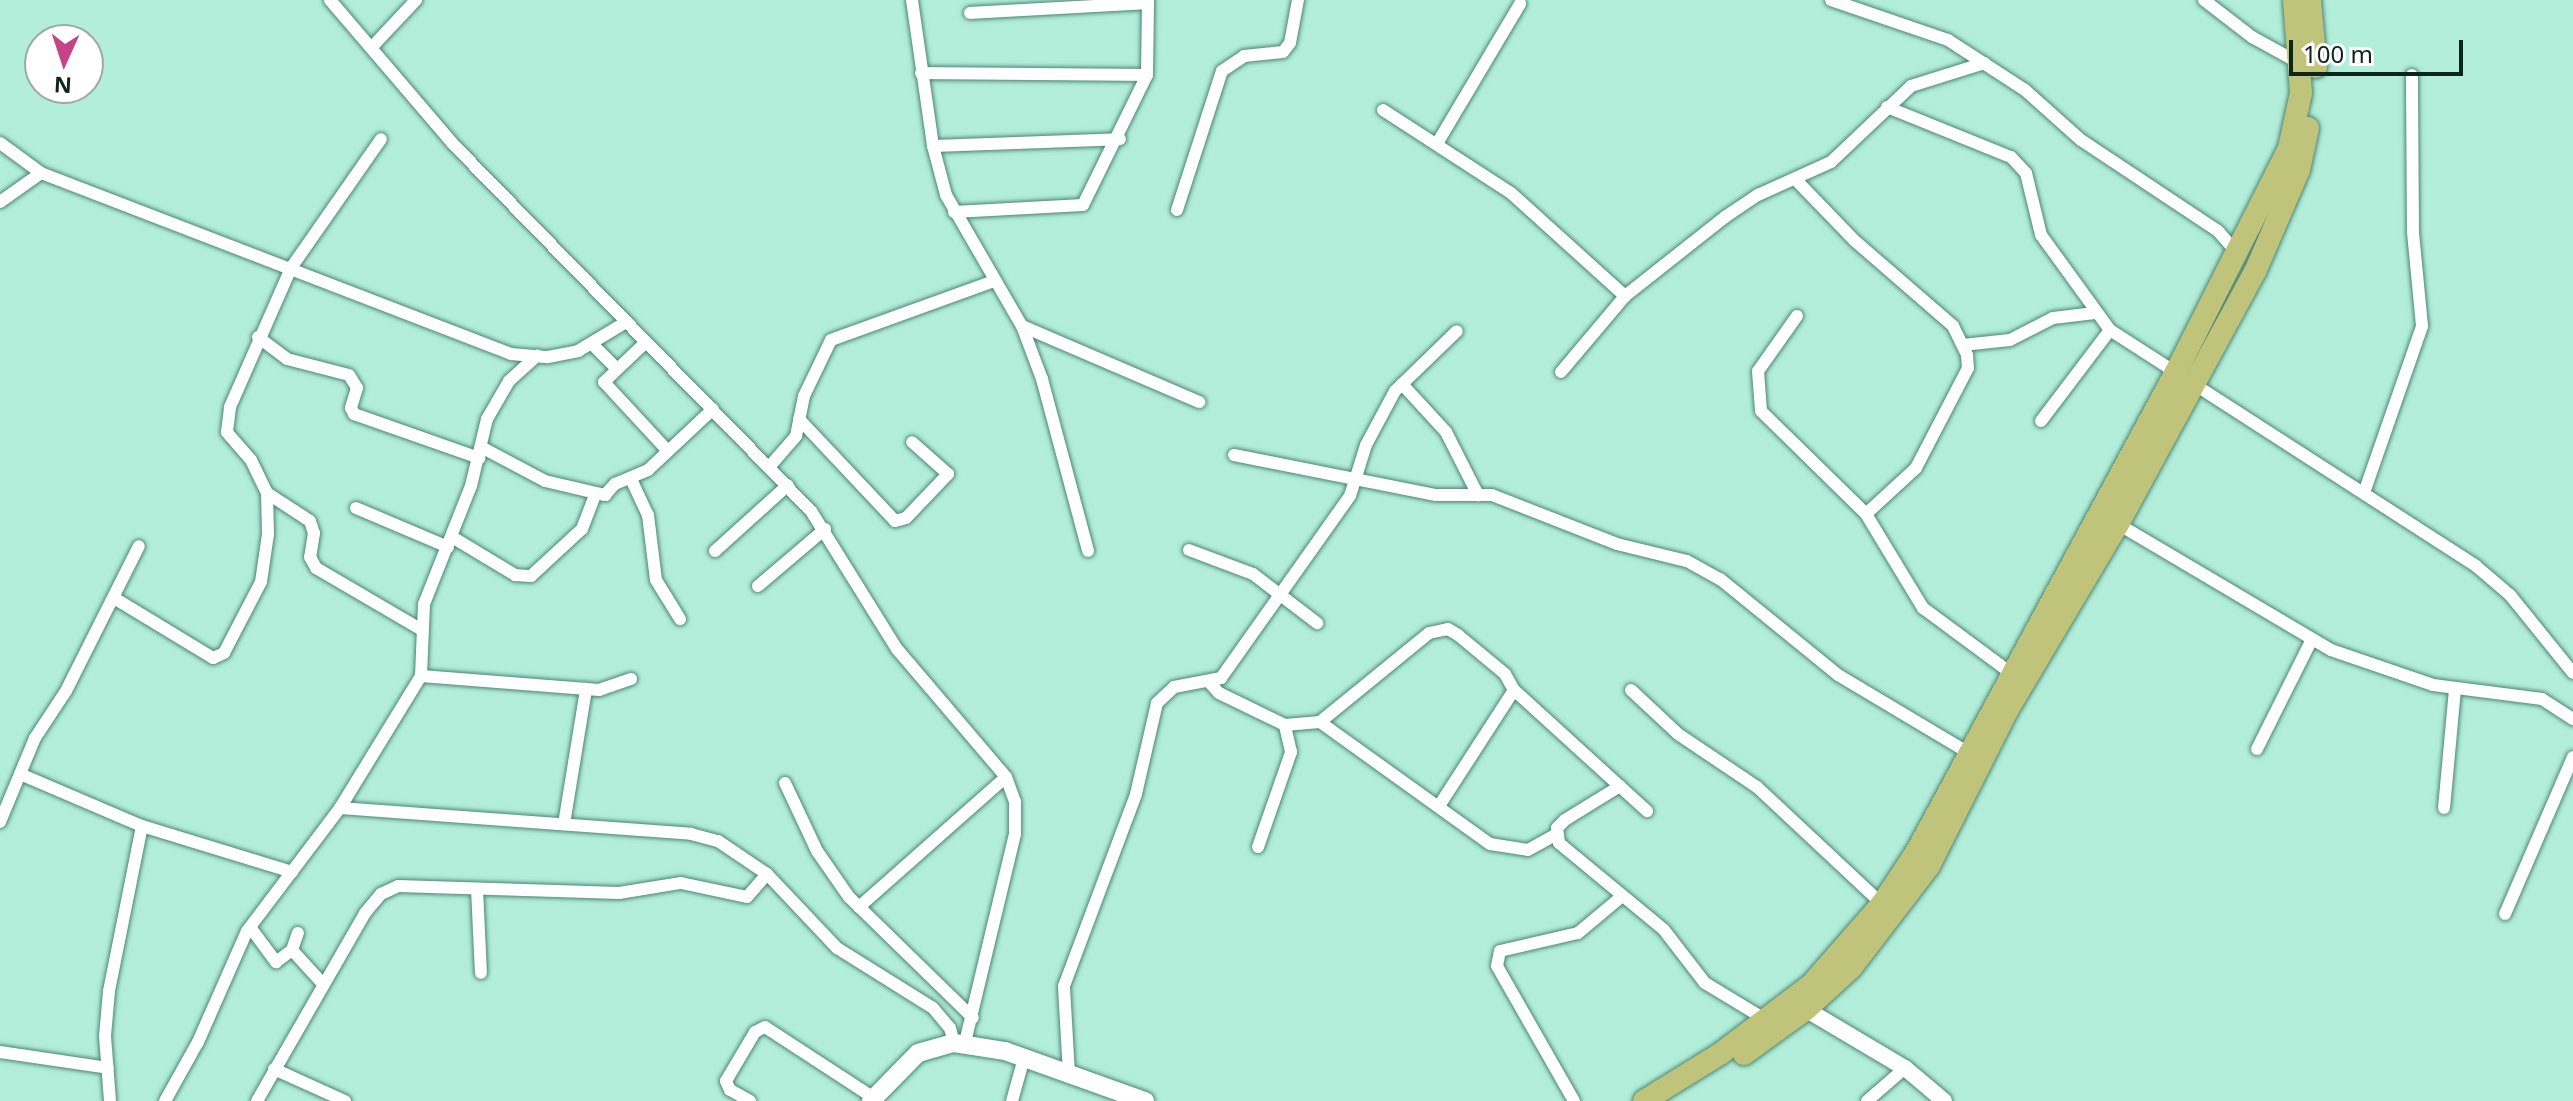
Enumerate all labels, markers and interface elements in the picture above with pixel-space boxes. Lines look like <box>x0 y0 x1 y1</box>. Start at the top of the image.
north arrow <box>24 24 104 104</box>
scale bar <box>2293 24 2467 74</box>
text: 100 m <box>2303 37 2373 70</box>
text: N <box>53 71 73 101</box>

